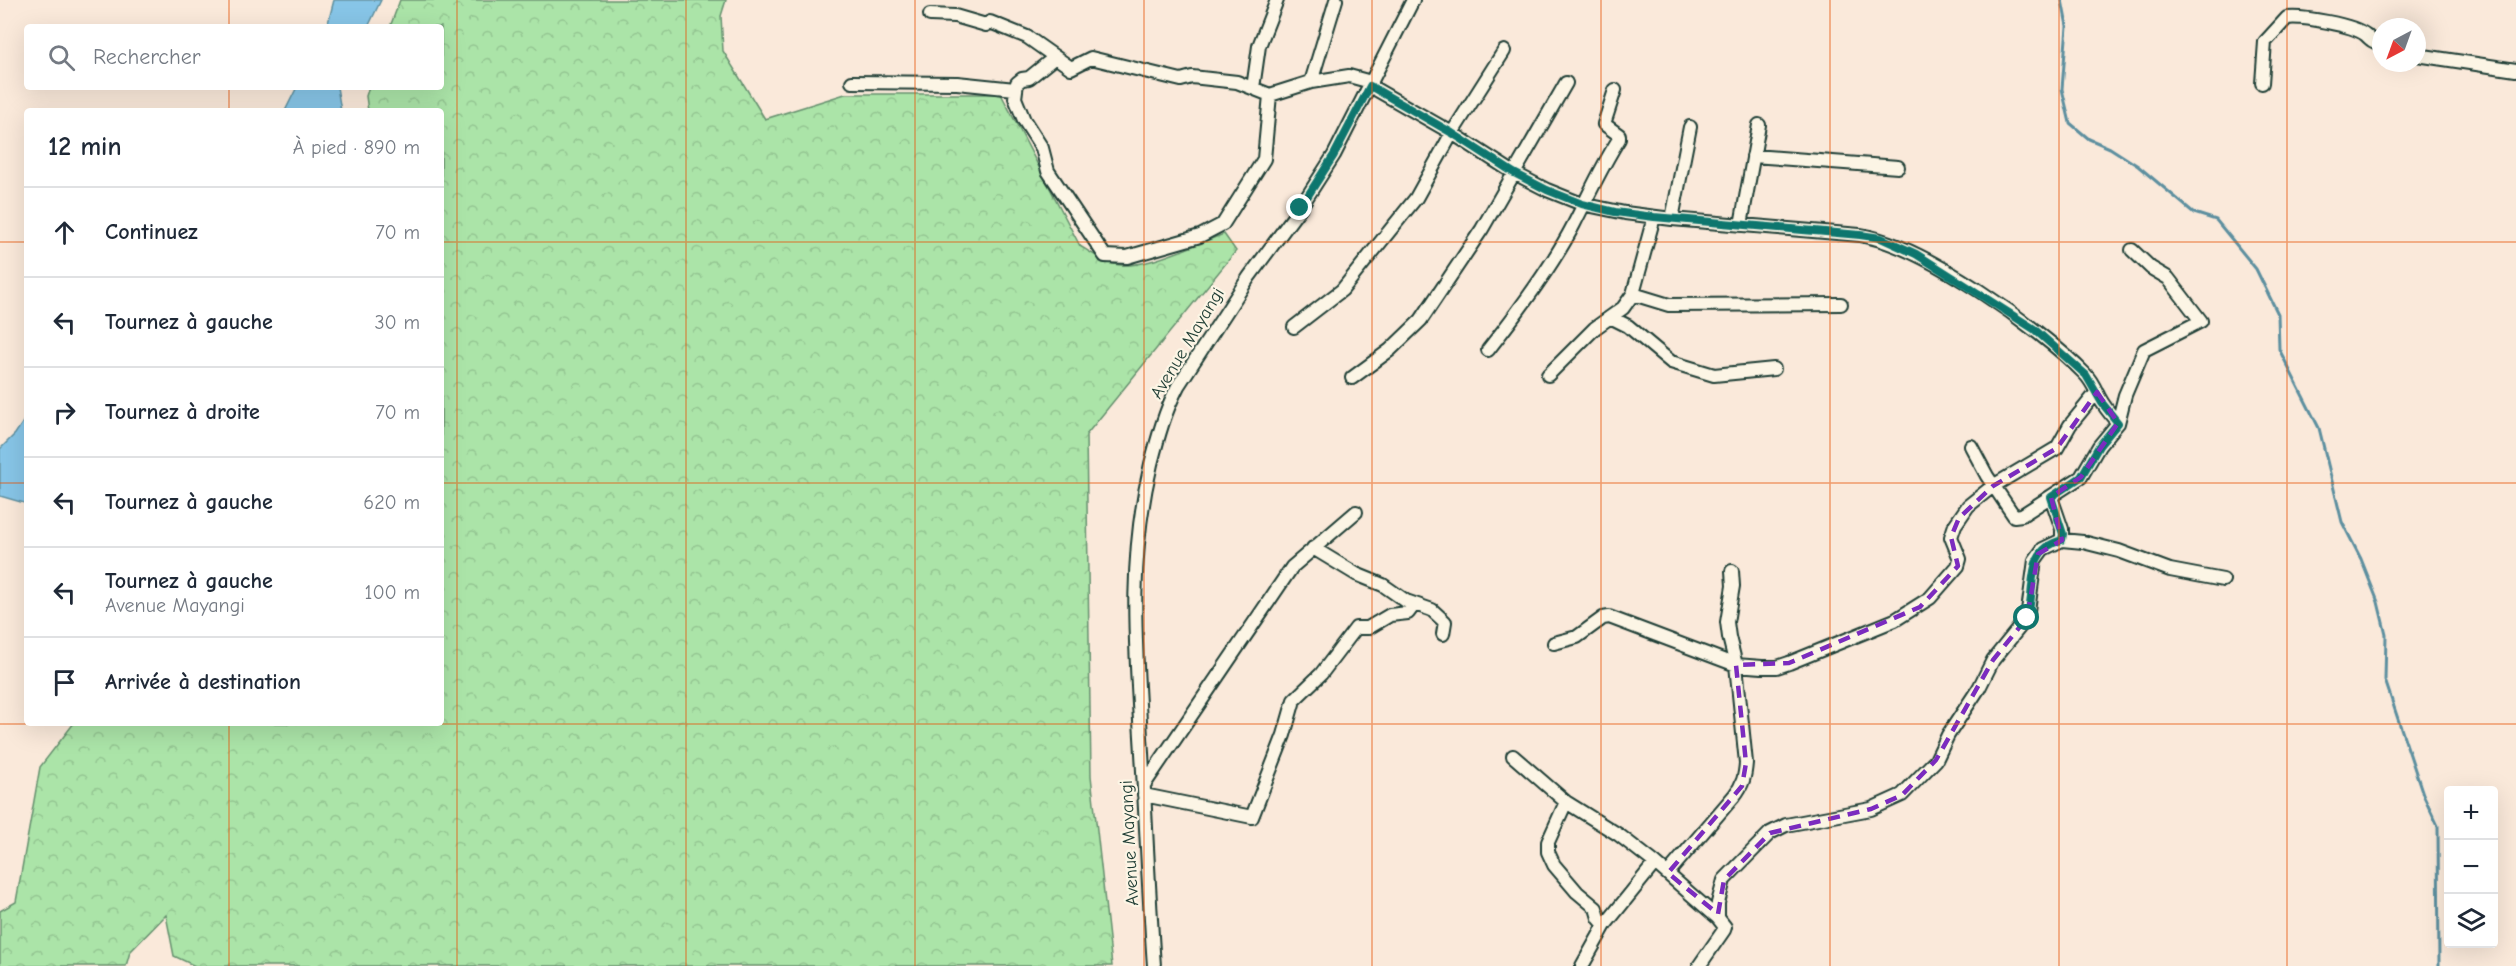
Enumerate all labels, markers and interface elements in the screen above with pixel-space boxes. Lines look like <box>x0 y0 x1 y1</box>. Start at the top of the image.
north arrow <box>2372 18 2426 72</box>
search box <box>24 24 444 90</box>
icon: search <box>45 41 78 74</box>
text: Rechercher <box>93 44 201 70</box>
text: 12 min <box>48 132 122 162</box>
text: À pied · 890 m <box>293 136 420 159</box>
route end <box>1286 194 1312 220</box>
icon: ahead <box>48 216 81 249</box>
text: Continuez <box>105 219 198 245</box>
text: 70 m <box>375 221 420 244</box>
street label: Avenue Mayangi <box>1146 284 1229 403</box>
icon: left <box>48 306 81 339</box>
text: Tournez à gauche <box>105 309 273 335</box>
text: 30 m <box>374 311 420 334</box>
icon: right <box>48 396 81 429</box>
text: Tournez à droite <box>105 399 260 425</box>
text: 70 m <box>375 401 420 424</box>
icon: left <box>48 486 81 519</box>
text: Tournez à gauche <box>105 489 273 515</box>
text: 620 m <box>363 491 420 514</box>
text: Tournez à gauche <box>105 568 273 594</box>
icon: left <box>48 576 81 609</box>
text: 100 m <box>365 581 420 604</box>
text: Avenue Mayangi <box>105 594 245 617</box>
route start <box>2013 604 2039 630</box>
icon: arrive <box>48 666 81 699</box>
text: Arrivée à destination <box>105 669 301 695</box>
street label: Avenue Mayangi <box>1116 780 1143 906</box>
map controls <box>2444 786 2498 948</box>
button: + <box>2444 786 2498 840</box>
button: − <box>2444 840 2498 894</box>
button: layers <box>2444 894 2498 948</box>

